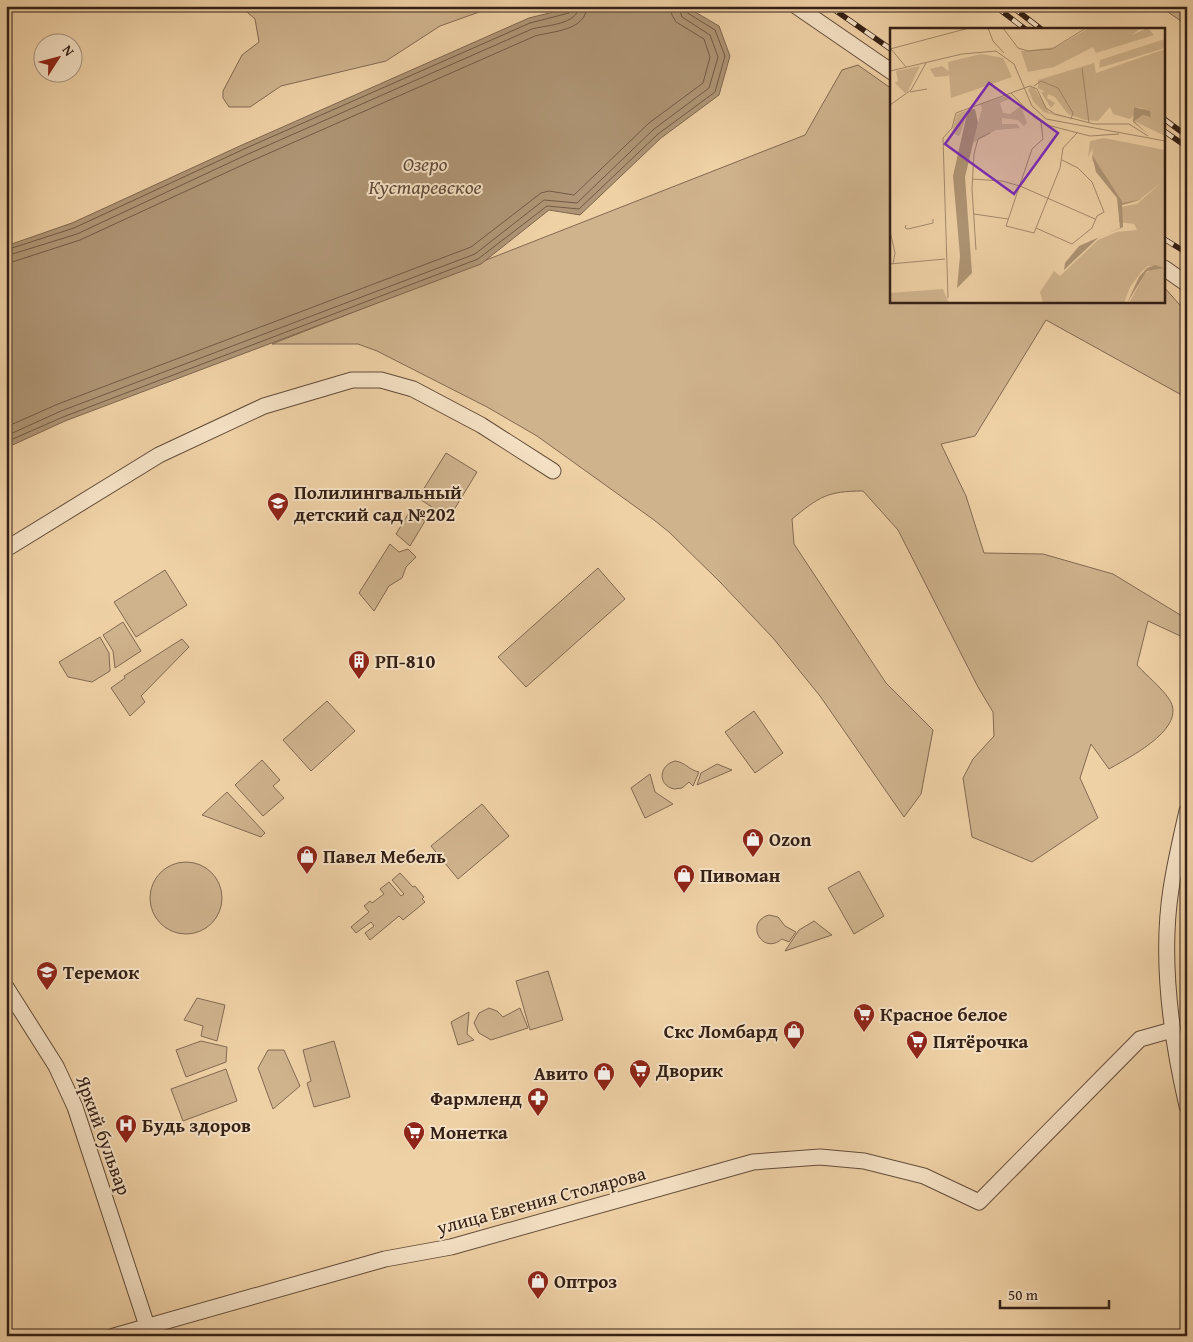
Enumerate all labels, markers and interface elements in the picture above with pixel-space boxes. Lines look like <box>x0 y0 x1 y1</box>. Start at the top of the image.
inset map <box>890 28 1166 302</box>
north arrow <box>32 32 82 82</box>
text: N <box>58 41 80 61</box>
water label: Озеро Кустаревское <box>368 149 482 201</box>
place label: Полилингвальный детский сад №202 <box>294 478 462 528</box>
school or university icon: Полилингвальный детский сад №202 <box>266 491 290 522</box>
place label: РП-810 <box>375 647 435 675</box>
building icon: РП-810 <box>347 649 371 680</box>
place label: Ozon <box>769 825 812 853</box>
shop icon: Ozon <box>741 827 765 858</box>
place label: Павел Мебель <box>323 842 446 870</box>
shop icon: Павел Мебель <box>295 844 319 875</box>
place label: Пивоман <box>700 861 781 889</box>
shop icon: Пивоман <box>672 863 696 894</box>
place label: Теремок <box>63 958 139 986</box>
school or university icon: Теремок <box>35 960 59 991</box>
place label: Красное белое <box>880 1000 1008 1028</box>
supermarket icon: Красное белое <box>852 1002 876 1033</box>
place label: Скс Ломбард <box>664 1017 778 1045</box>
shop icon: Скс Ломбард <box>782 1019 806 1050</box>
place label: Пятёрочка <box>933 1027 1029 1055</box>
supermarket icon: Пятёрочка <box>905 1029 929 1060</box>
place label: Дворик <box>655 1056 723 1084</box>
supermarket icon: Дворик <box>628 1058 652 1089</box>
place label: Авито <box>534 1059 588 1087</box>
shop icon: Авито <box>592 1061 616 1092</box>
street label: Яркий бульвар <box>69 1070 139 1199</box>
place label: Фармленд <box>430 1084 522 1112</box>
pharmacy icon: Фармленд <box>526 1086 550 1117</box>
place label: Будь здоров <box>142 1111 251 1139</box>
hospital icon: Будь здоров <box>114 1113 138 1144</box>
place label: Монетка <box>430 1118 508 1146</box>
supermarket icon: Монетка <box>402 1120 426 1151</box>
street label: улица Евгения Столярова <box>433 1159 648 1242</box>
place label: Оптроз <box>554 1267 617 1295</box>
shop icon: Оптроз <box>526 1269 550 1300</box>
scale bar <box>1000 1277 1109 1309</box>
text: 50 m <box>1008 1284 1039 1305</box>

